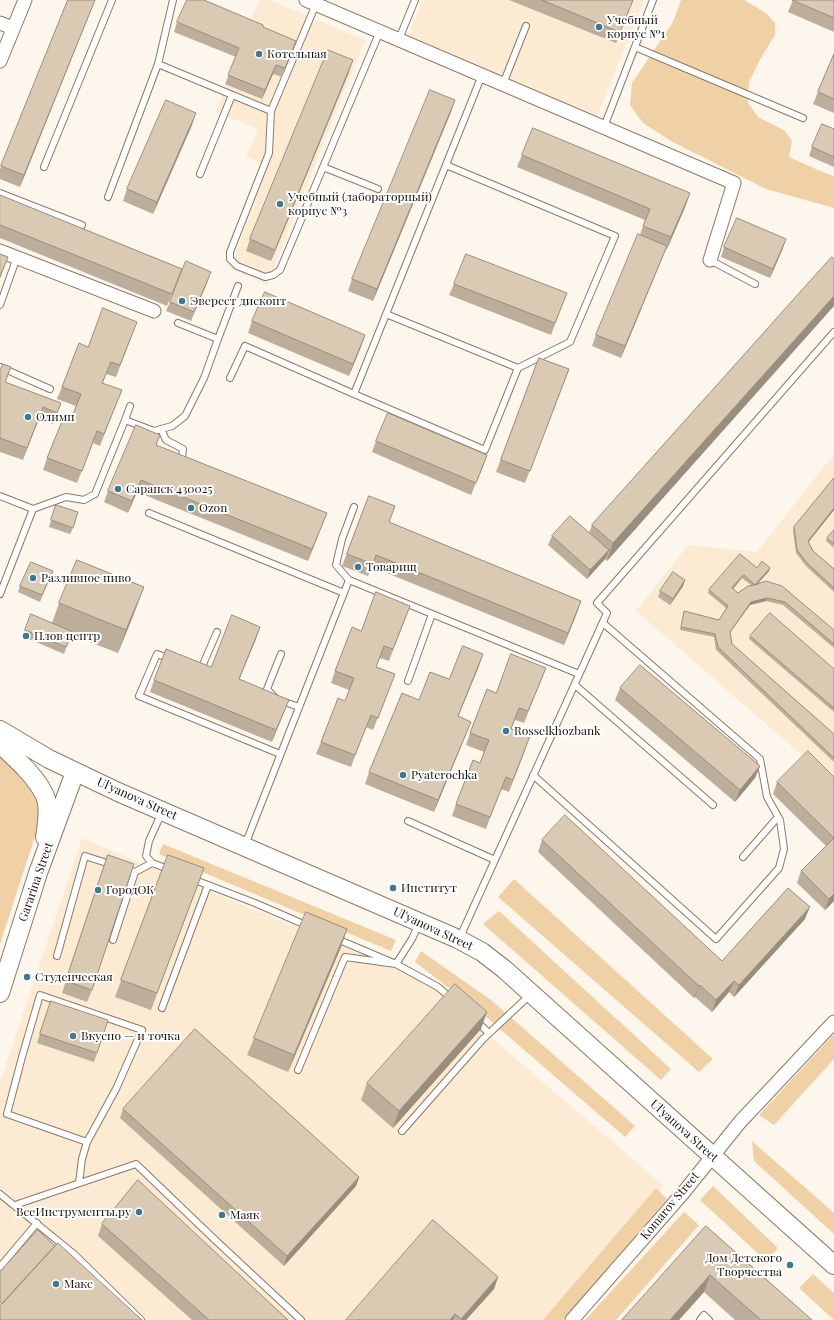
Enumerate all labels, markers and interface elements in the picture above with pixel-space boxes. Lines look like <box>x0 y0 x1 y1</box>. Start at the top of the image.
place label: Учебный корпус №1 <box>607 13 665 41</box>
marker: Учебный корпус №1 <box>594 22 604 32</box>
place label: Котельная <box>267 47 327 61</box>
marker: Котельная <box>254 49 264 59</box>
place label: Учебный (лабораторный) корпус №3 <box>288 190 432 218</box>
marker: Учебный (лабораторный) корпус №3 <box>275 199 285 209</box>
place label: Эверест дисконт <box>190 294 286 308</box>
marker: Эверест дисконт <box>177 296 187 306</box>
place label: Олимп <box>36 410 75 424</box>
marker: Олимп <box>23 412 33 422</box>
place label: Саранск 430025 <box>126 482 212 496</box>
marker: Саранск 430025 <box>113 484 123 494</box>
place label: Ozon <box>199 501 227 515</box>
marker: Ozon <box>186 503 196 513</box>
place label: Товарищ <box>366 560 417 574</box>
marker: Товарищ <box>353 562 363 572</box>
place label: Разливное пиво <box>41 571 131 585</box>
marker: Разливное пиво <box>28 573 38 583</box>
place label: Плов центр <box>34 629 100 643</box>
marker: Плов центр <box>21 631 31 641</box>
place label: Rosselkhozbank <box>514 724 601 738</box>
marker: Rosselkhozbank <box>501 726 511 736</box>
place label: Pyaterochka <box>411 768 477 782</box>
marker: Pyaterochka <box>398 770 408 780</box>
street label: Ul'yanova Street <box>95 775 179 823</box>
street label: Gararina Street <box>16 840 56 924</box>
place label: Институт <box>401 881 457 895</box>
place label: ГородОК <box>106 883 154 897</box>
marker: Институт <box>388 883 398 893</box>
marker: ГородОК <box>93 885 103 895</box>
street label: Ul'yanova Street <box>391 904 475 954</box>
place label: Студенческая <box>35 970 113 984</box>
marker: Студенческая <box>22 972 32 982</box>
place label: Вкусно — и точка <box>81 1029 180 1043</box>
marker: Вкусно — и точка <box>68 1031 78 1041</box>
street label: Ul'yanova Street <box>647 1097 721 1165</box>
street label: Komarov Street <box>638 1169 702 1243</box>
place label: ВсеИнструменты.ру <box>16 1205 131 1219</box>
marker: ВсеИнструменты.ру <box>134 1207 144 1217</box>
place label: Маяк <box>230 1208 260 1222</box>
marker: Маяк <box>217 1210 227 1220</box>
place label: Дом Детского Творчества <box>705 1251 782 1279</box>
marker: Дом Детского Творчества <box>785 1260 795 1270</box>
place label: Макс <box>64 1277 93 1291</box>
marker: Макс <box>51 1279 61 1289</box>

